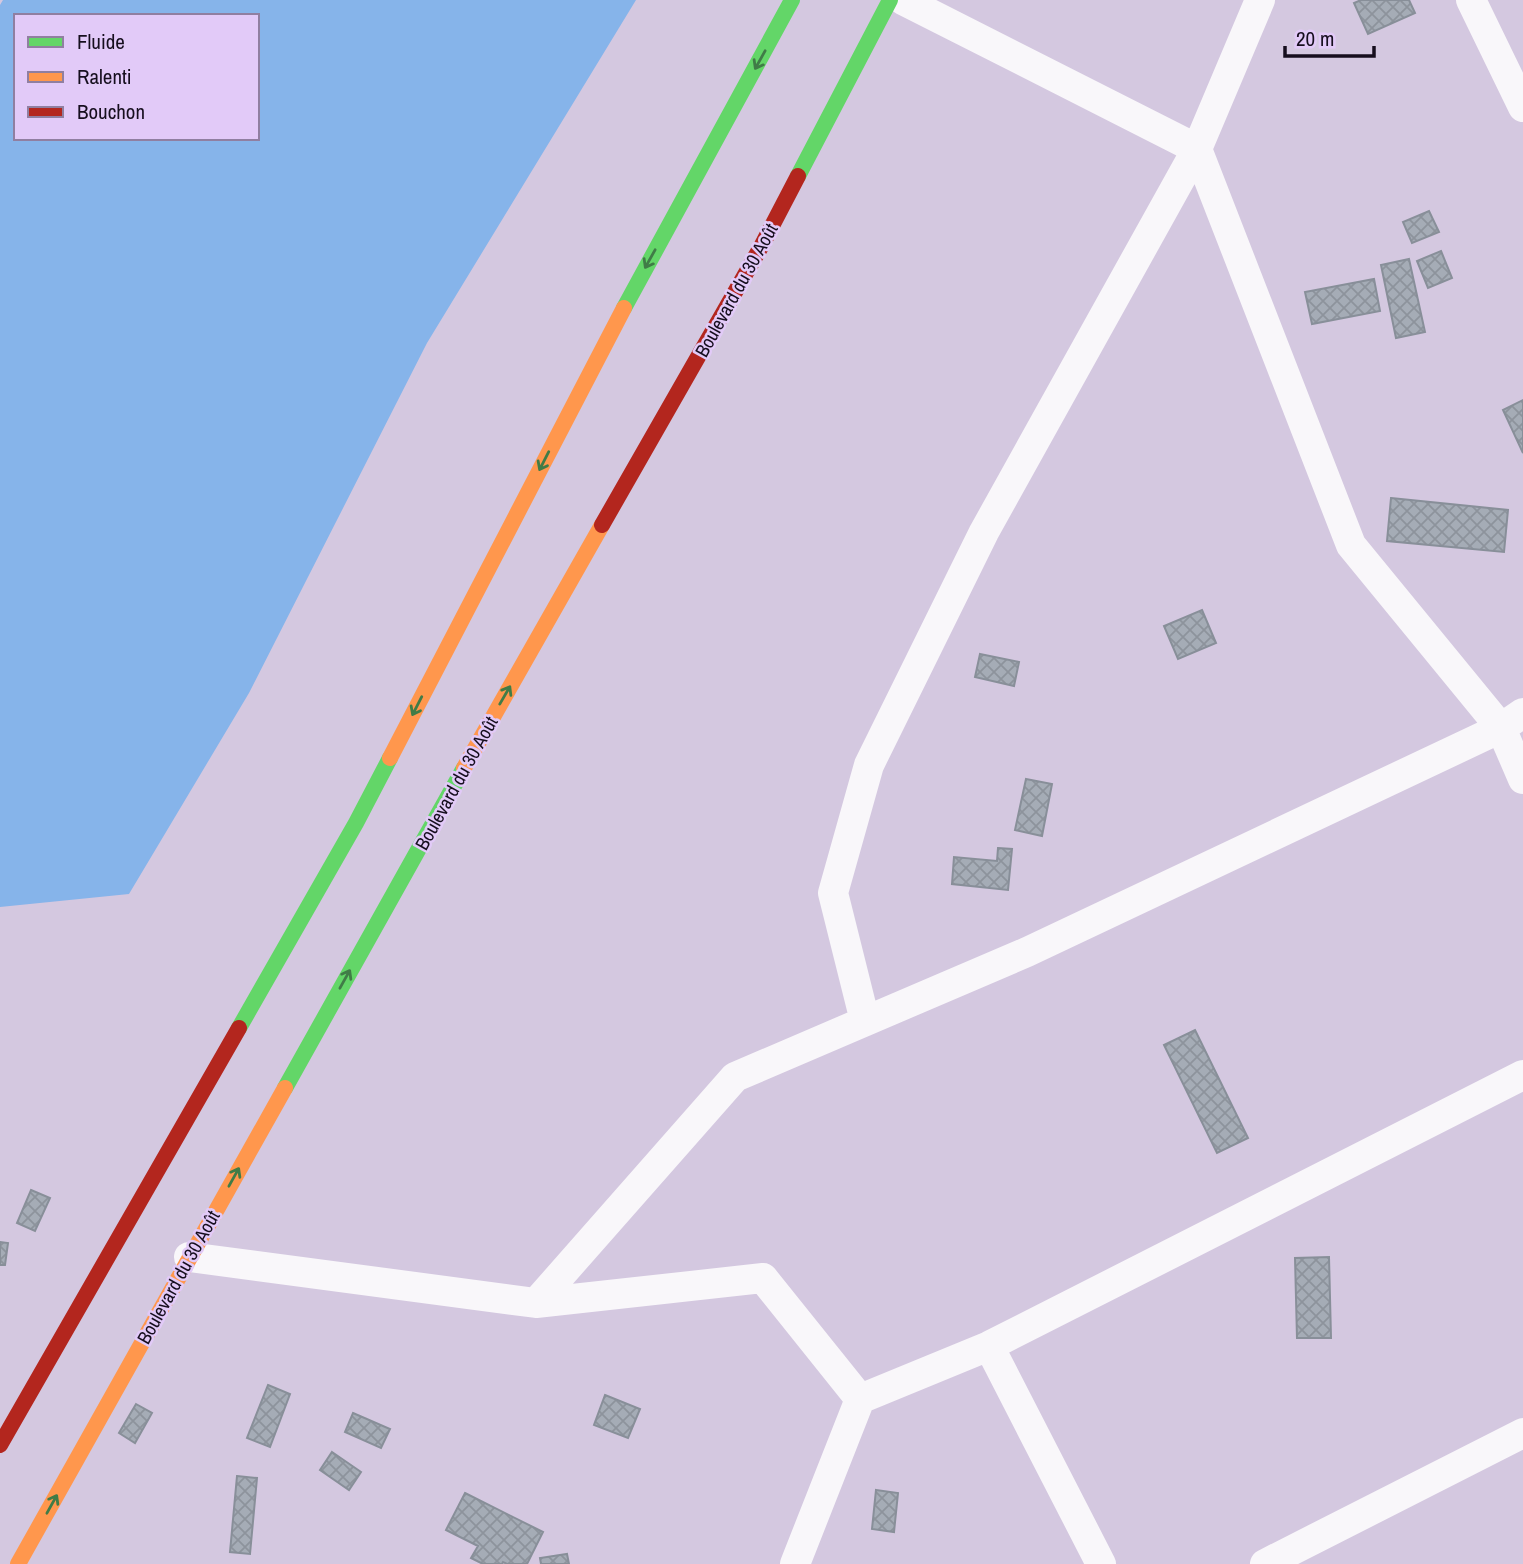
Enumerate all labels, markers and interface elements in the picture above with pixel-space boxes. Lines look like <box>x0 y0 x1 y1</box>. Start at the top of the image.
legend <box>14 14 259 140</box>
scale bar <box>1285 14 1374 58</box>
text: 20 m <box>1296 24 1334 53</box>
text: Fluide <box>77 27 125 56</box>
one-way arrow <box>753 49 766 70</box>
text: Ralenti <box>77 62 132 91</box>
text: Bouchon <box>77 97 145 126</box>
street label: Boulevard du 30 Août <box>689 218 784 361</box>
one-way arrow <box>643 249 657 269</box>
one-way arrow <box>537 450 551 470</box>
one-way arrow <box>498 686 512 706</box>
one-way arrow <box>409 695 423 716</box>
street label: Boulevard du 30 Août <box>409 711 504 854</box>
one-way arrow <box>338 969 352 989</box>
one-way arrow <box>228 1167 241 1188</box>
street label: Boulevard du 30 Août <box>131 1205 226 1348</box>
one-way arrow <box>45 1495 59 1515</box>

